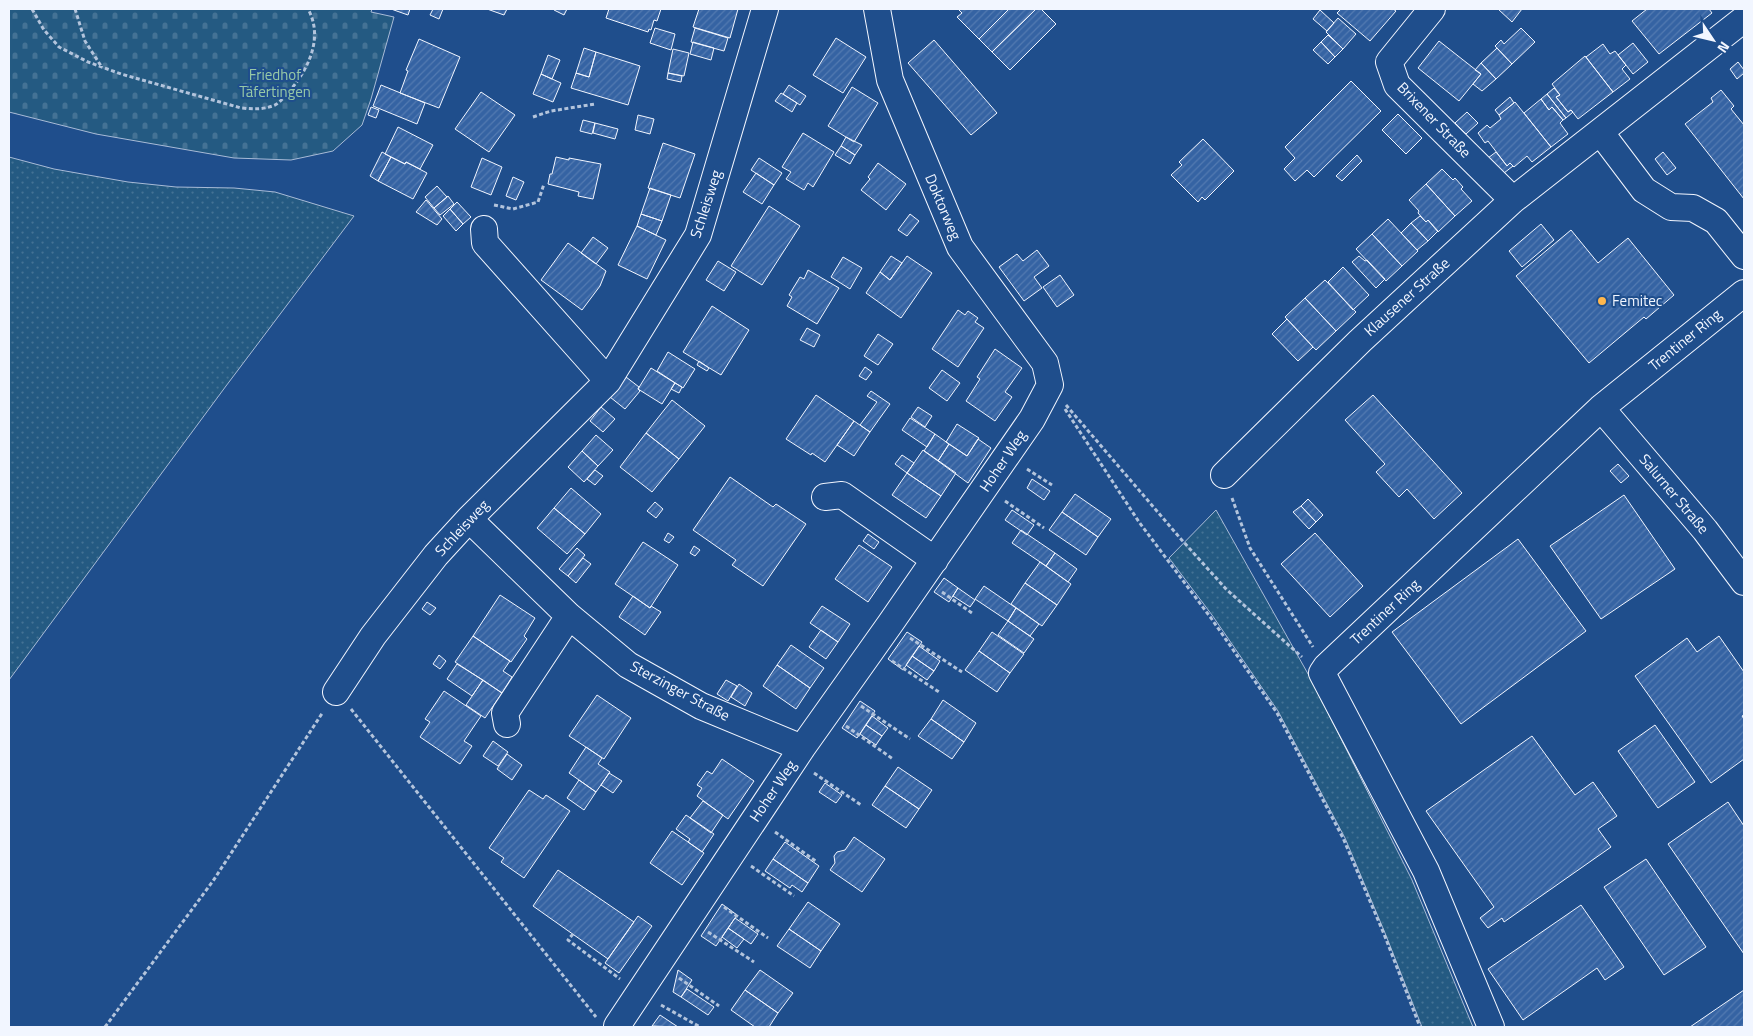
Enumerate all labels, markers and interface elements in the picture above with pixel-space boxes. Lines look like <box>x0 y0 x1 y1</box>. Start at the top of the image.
north arrow <box>1688 15 1738 65</box>
text: N <box>1713 38 1735 58</box>
park label: Friedhof Täfertingen <box>239 63 311 103</box>
street label: Brixener Straße <box>1392 76 1477 163</box>
street label: Schleisweg <box>684 166 727 241</box>
street label: Doktorweg <box>919 170 968 244</box>
street label: Klausener Straße <box>1359 252 1455 341</box>
place label: Femitec <box>1612 289 1662 312</box>
marker: Femitec <box>1596 295 1608 307</box>
street label: Trentiner Ring <box>1643 303 1726 376</box>
street label: Hoher Weg <box>973 425 1032 496</box>
street label: Salurner Straße <box>1634 449 1715 539</box>
street label: Schleisweg <box>429 494 494 561</box>
street label: Trentiner Ring <box>1345 573 1425 650</box>
street label: Sterzinger Straße <box>626 655 734 727</box>
street label: Hoher Weg <box>743 755 802 826</box>

